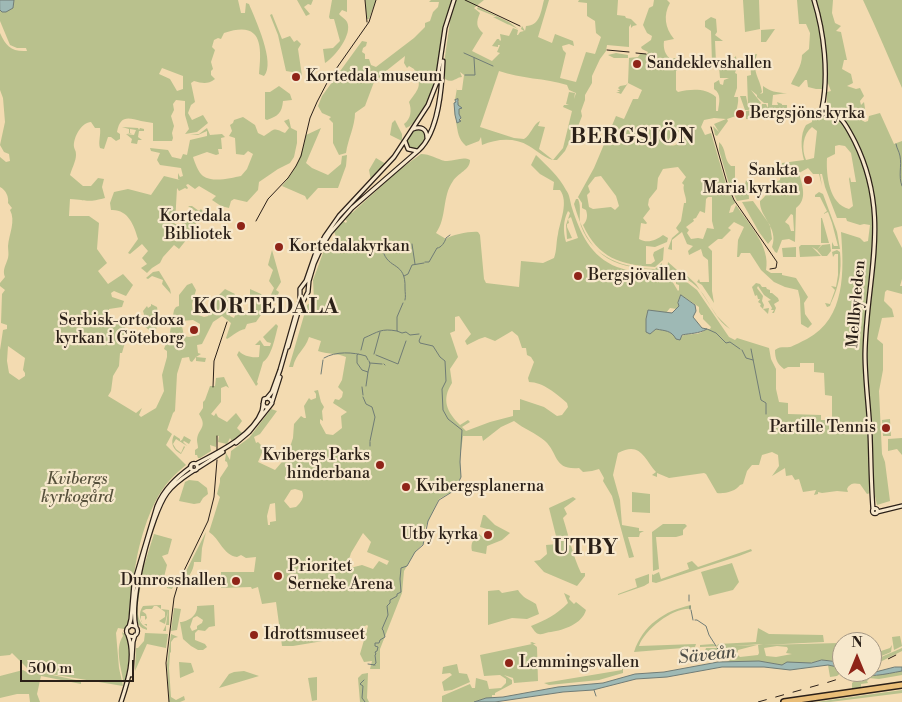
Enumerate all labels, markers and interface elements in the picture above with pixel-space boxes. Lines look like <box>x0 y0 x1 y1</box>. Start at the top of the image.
place label: Sandeklevshallen <box>647 54 772 74</box>
marker: Sandeklevshallen <box>631 58 643 70</box>
place label: Kortedala museum <box>306 67 442 87</box>
marker: Kortedala museum <box>290 71 302 83</box>
place label: Bergsjöns kyrka <box>750 104 865 124</box>
marker: Bergsjöns kyrka <box>734 108 746 120</box>
district label: BERGSJÖN <box>569 125 697 151</box>
place label: Sankta Maria kyrkan <box>703 161 798 199</box>
marker: Sankta Maria kyrkan <box>802 174 814 186</box>
place label: Kortedala Bibliotek <box>159 207 231 245</box>
marker: Kortedala Bibliotek <box>235 220 247 232</box>
place label: Kortedalakyrkan <box>289 237 410 257</box>
marker: Kortedalakyrkan <box>273 241 285 253</box>
street label: Mellbyleden <box>844 259 870 349</box>
place label: Bergsjövallen <box>588 266 686 286</box>
marker: Bergsjövallen <box>572 270 584 282</box>
district label: KORTEDALA <box>192 295 340 321</box>
place label: Serbisk-ortodoxa kyrkan i Göteborg <box>56 311 184 349</box>
marker: Serbisk-ortodoxa kyrkan i Göteborg <box>188 324 200 336</box>
place label: Partille Tennis <box>769 418 876 438</box>
marker: Partille Tennis <box>880 422 892 434</box>
place label: Kvibergs Parks hinderbana <box>262 446 370 484</box>
marker: Kvibergs Parks hinderbana <box>374 459 386 471</box>
park label: Kvibergs kyrkogård <box>41 470 113 508</box>
place label: Kvibergsplanerna <box>416 477 544 497</box>
marker: Kvibergsplanerna <box>400 481 412 493</box>
place label: Utby kyrka <box>401 525 478 545</box>
marker: Utby kyrka <box>482 529 494 541</box>
district label: UTBY <box>553 536 619 562</box>
place label: Prioritet Serneke Arena <box>288 557 393 595</box>
marker: Prioritet Serneke Arena <box>272 570 284 582</box>
place label: Dunrosshallen <box>120 571 226 591</box>
marker: Dunrosshallen <box>230 575 242 587</box>
place label: Idrottsmuseet <box>264 625 365 645</box>
marker: Idrottsmuseet <box>248 629 260 641</box>
north arrow <box>832 632 882 682</box>
text: N <box>851 634 863 652</box>
water label: Säveån <box>677 642 737 670</box>
scale bar <box>22 650 136 682</box>
place label: Lemmingsvallen <box>519 653 639 673</box>
marker: Lemmingsvallen <box>503 657 515 669</box>
text: 500 m <box>28 659 72 678</box>

